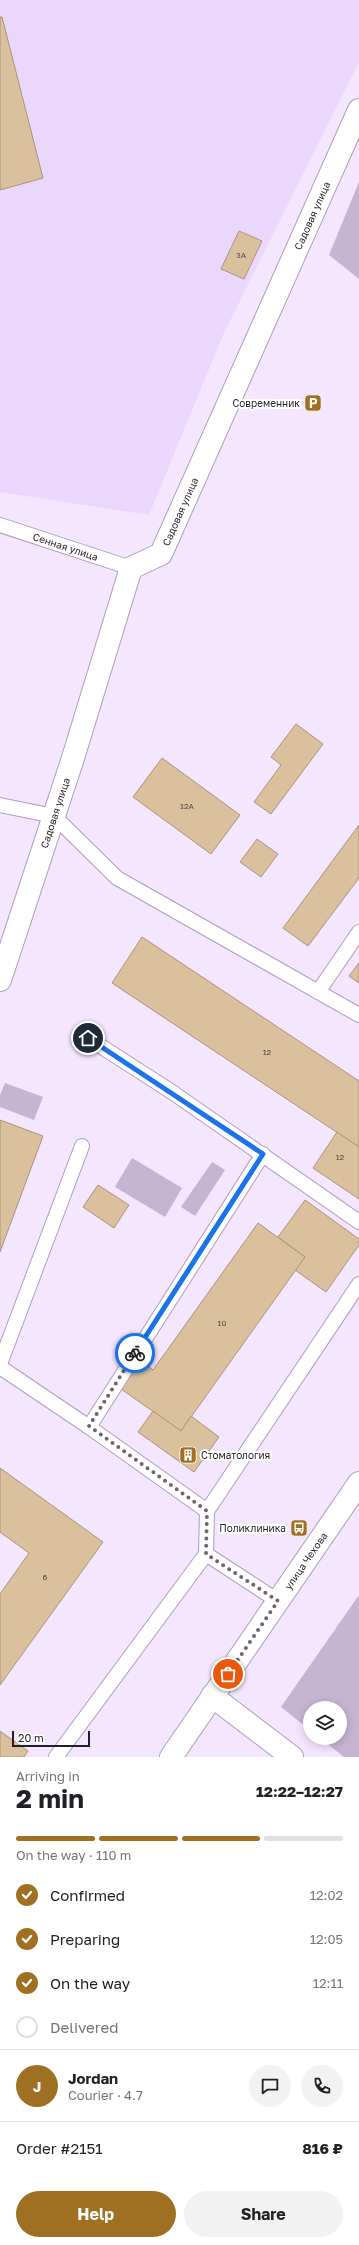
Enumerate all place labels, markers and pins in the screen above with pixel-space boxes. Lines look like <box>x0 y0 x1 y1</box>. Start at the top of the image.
parking icon: Современник <box>303 393 323 413</box>
place label: Современник <box>233 397 300 409</box>
pin <box>71 1021 105 1055</box>
building icon: Стоматология <box>178 1445 198 1465</box>
place label: Стоматология <box>201 1449 270 1461</box>
bus stop icon: Поликлиника <box>289 1518 309 1538</box>
place label: Поликлиника <box>219 1522 286 1534</box>
pin <box>211 1657 245 1691</box>

